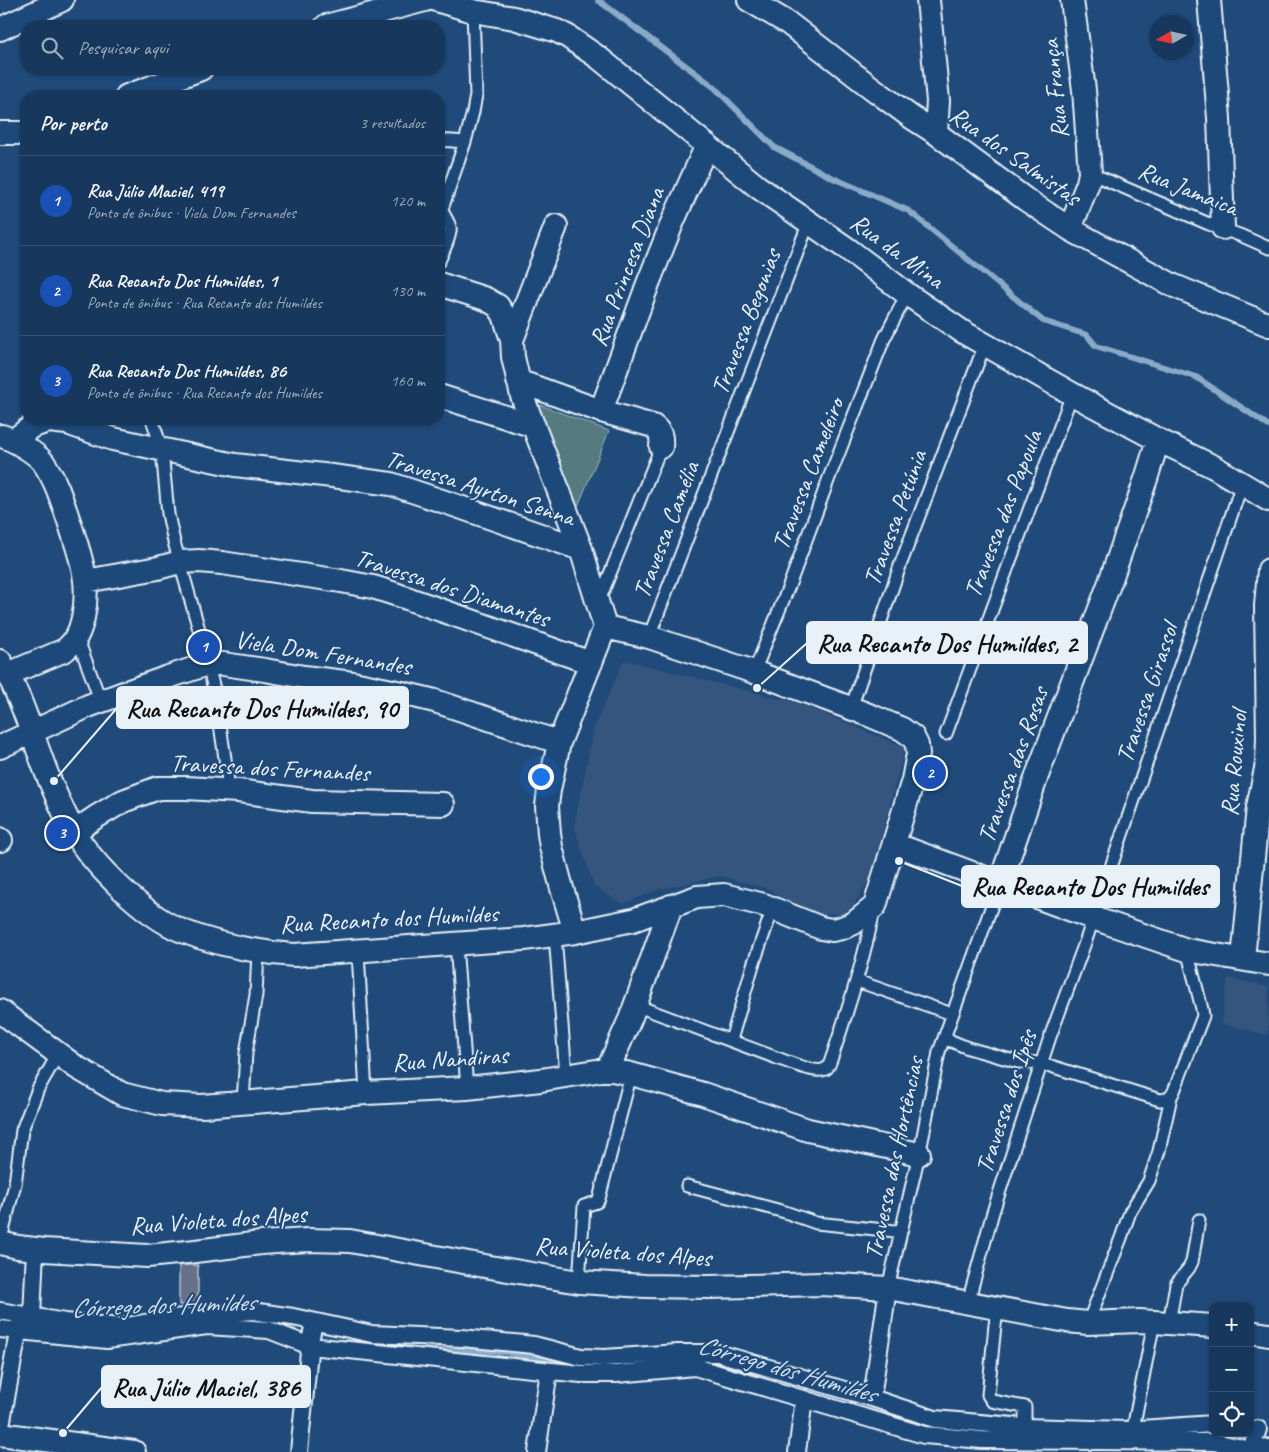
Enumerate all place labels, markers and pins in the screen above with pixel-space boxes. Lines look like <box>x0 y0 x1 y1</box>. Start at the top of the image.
callout: Rua Recanto Dos Humildes, 2 <box>807 622 1087 663</box>
pin: 1 <box>188 628 220 666</box>
callout: Rua Recanto Dos Humildes, 90 <box>117 687 408 728</box>
pin: 2 <box>914 754 946 792</box>
pin: 3 <box>46 814 78 852</box>
callout: Rua Recanto Dos Humildes <box>962 866 1219 907</box>
callout: Rua Júlio Maciel, 386 <box>102 1366 310 1407</box>

